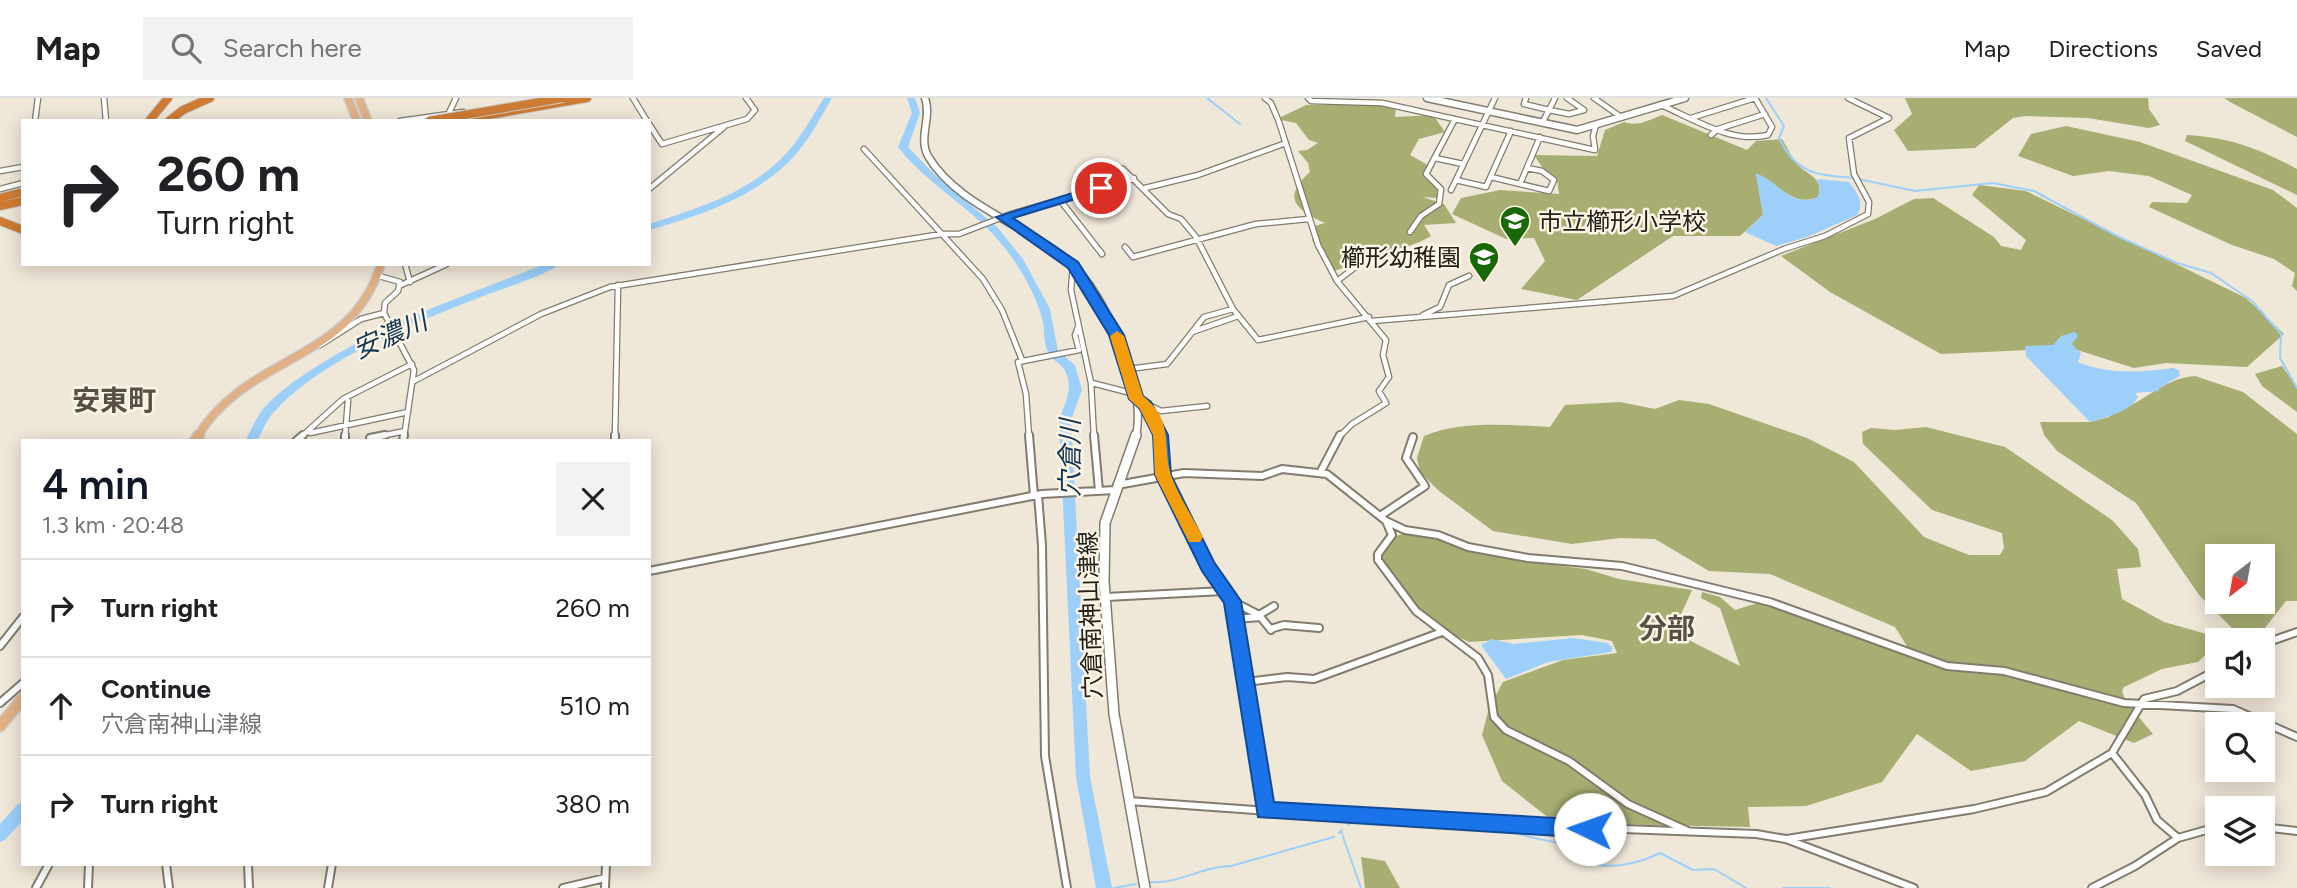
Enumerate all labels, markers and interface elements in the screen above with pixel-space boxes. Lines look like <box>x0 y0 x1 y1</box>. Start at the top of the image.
search box <box>143 17 633 80</box>
text: Map <box>35 29 101 68</box>
icon: search <box>167 29 205 67</box>
text: Search here <box>223 32 362 64</box>
text: Map <box>1964 34 2010 63</box>
text: Directions <box>2048 34 2158 63</box>
text: Saved <box>2196 34 2262 63</box>
text: 260 m <box>157 144 300 203</box>
icon: right <box>42 147 133 238</box>
pin <box>1071 158 1131 218</box>
icon: arrive <box>1082 169 1120 207</box>
text: Turn right <box>157 204 295 242</box>
school or university icon: 市立櫛形小学校 <box>1498 204 1532 248</box>
place label: 市立櫛形小学校 <box>1538 207 1706 236</box>
school or university icon: 櫛形幼稚園 <box>1467 240 1501 284</box>
place label: 櫛形幼稚園 <box>1341 243 1461 272</box>
water label: 安濃川 <box>348 303 435 365</box>
district label: 安東町 <box>72 383 156 417</box>
water label: 穴倉川 <box>1054 416 1086 497</box>
text: 4 min <box>42 459 149 510</box>
button: close <box>556 462 630 536</box>
text: 1.3 km · 20:48 <box>42 511 184 539</box>
street label: 穴倉南神山津線 <box>1073 531 1107 699</box>
north arrow <box>2205 544 2275 614</box>
map controls <box>2205 544 2275 866</box>
icon: right <box>42 589 80 627</box>
text: Turn right <box>101 592 218 624</box>
text: 260 m <box>556 592 630 624</box>
district label: 分部 <box>1639 611 1695 645</box>
button: sound <box>2205 628 2275 698</box>
text: Continue <box>101 673 211 705</box>
icon: ahead <box>42 687 80 725</box>
text: 510 m <box>559 690 630 722</box>
text: 穴倉南神山津線 <box>101 710 262 738</box>
button: search <box>2205 712 2275 782</box>
icon: right <box>42 785 80 823</box>
text: Turn right <box>101 788 218 820</box>
text: 380 m <box>555 788 630 820</box>
position arrow <box>1553 792 1627 866</box>
button: layers <box>2205 796 2275 866</box>

